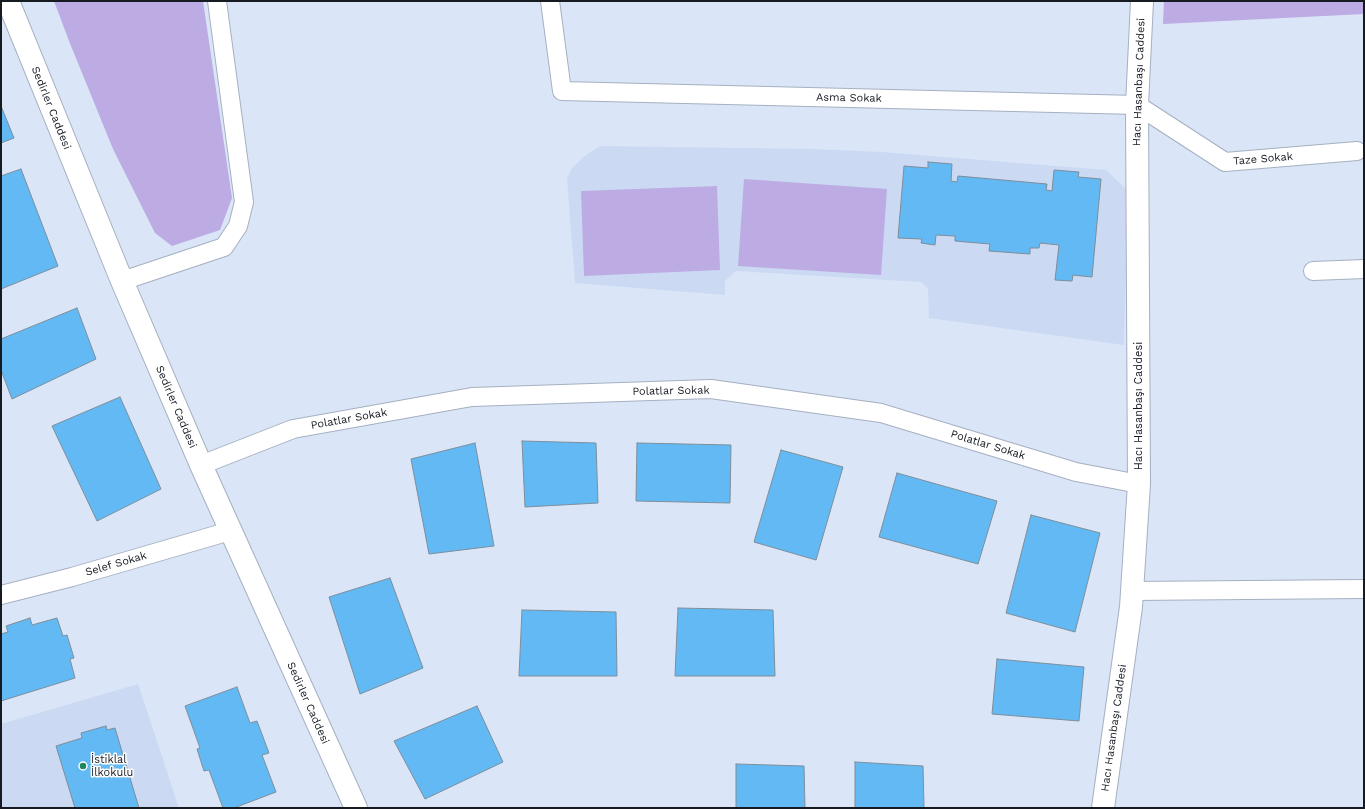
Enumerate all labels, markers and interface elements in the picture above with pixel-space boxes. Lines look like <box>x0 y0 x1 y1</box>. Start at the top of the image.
street label: Hacı Hasanbaşı Caddesi <box>1130 18 1148 146</box>
street label: Sedirler Caddesi <box>28 65 74 151</box>
street label: Asma Sokak <box>816 91 882 105</box>
street label: Taze Sokak <box>1233 150 1293 168</box>
street label: Hacı Hasanbaşı Caddesi <box>1132 342 1146 470</box>
street label: Sedirler Caddesi <box>153 364 199 450</box>
street label: Polatlar Sokak <box>632 384 710 398</box>
street label: Polatlar Sokak <box>310 406 388 432</box>
street label: Polatlar Sokak <box>949 427 1027 463</box>
street label: Selef Sokak <box>84 549 148 579</box>
street label: Sedirler Caddesi <box>284 660 332 746</box>
street label: Hacı Hasanbaşı Caddesi <box>1099 664 1129 792</box>
place label: İstiklal İlkokulu <box>91 753 133 779</box>
marker: İstiklal İlkokulu <box>78 761 88 771</box>

